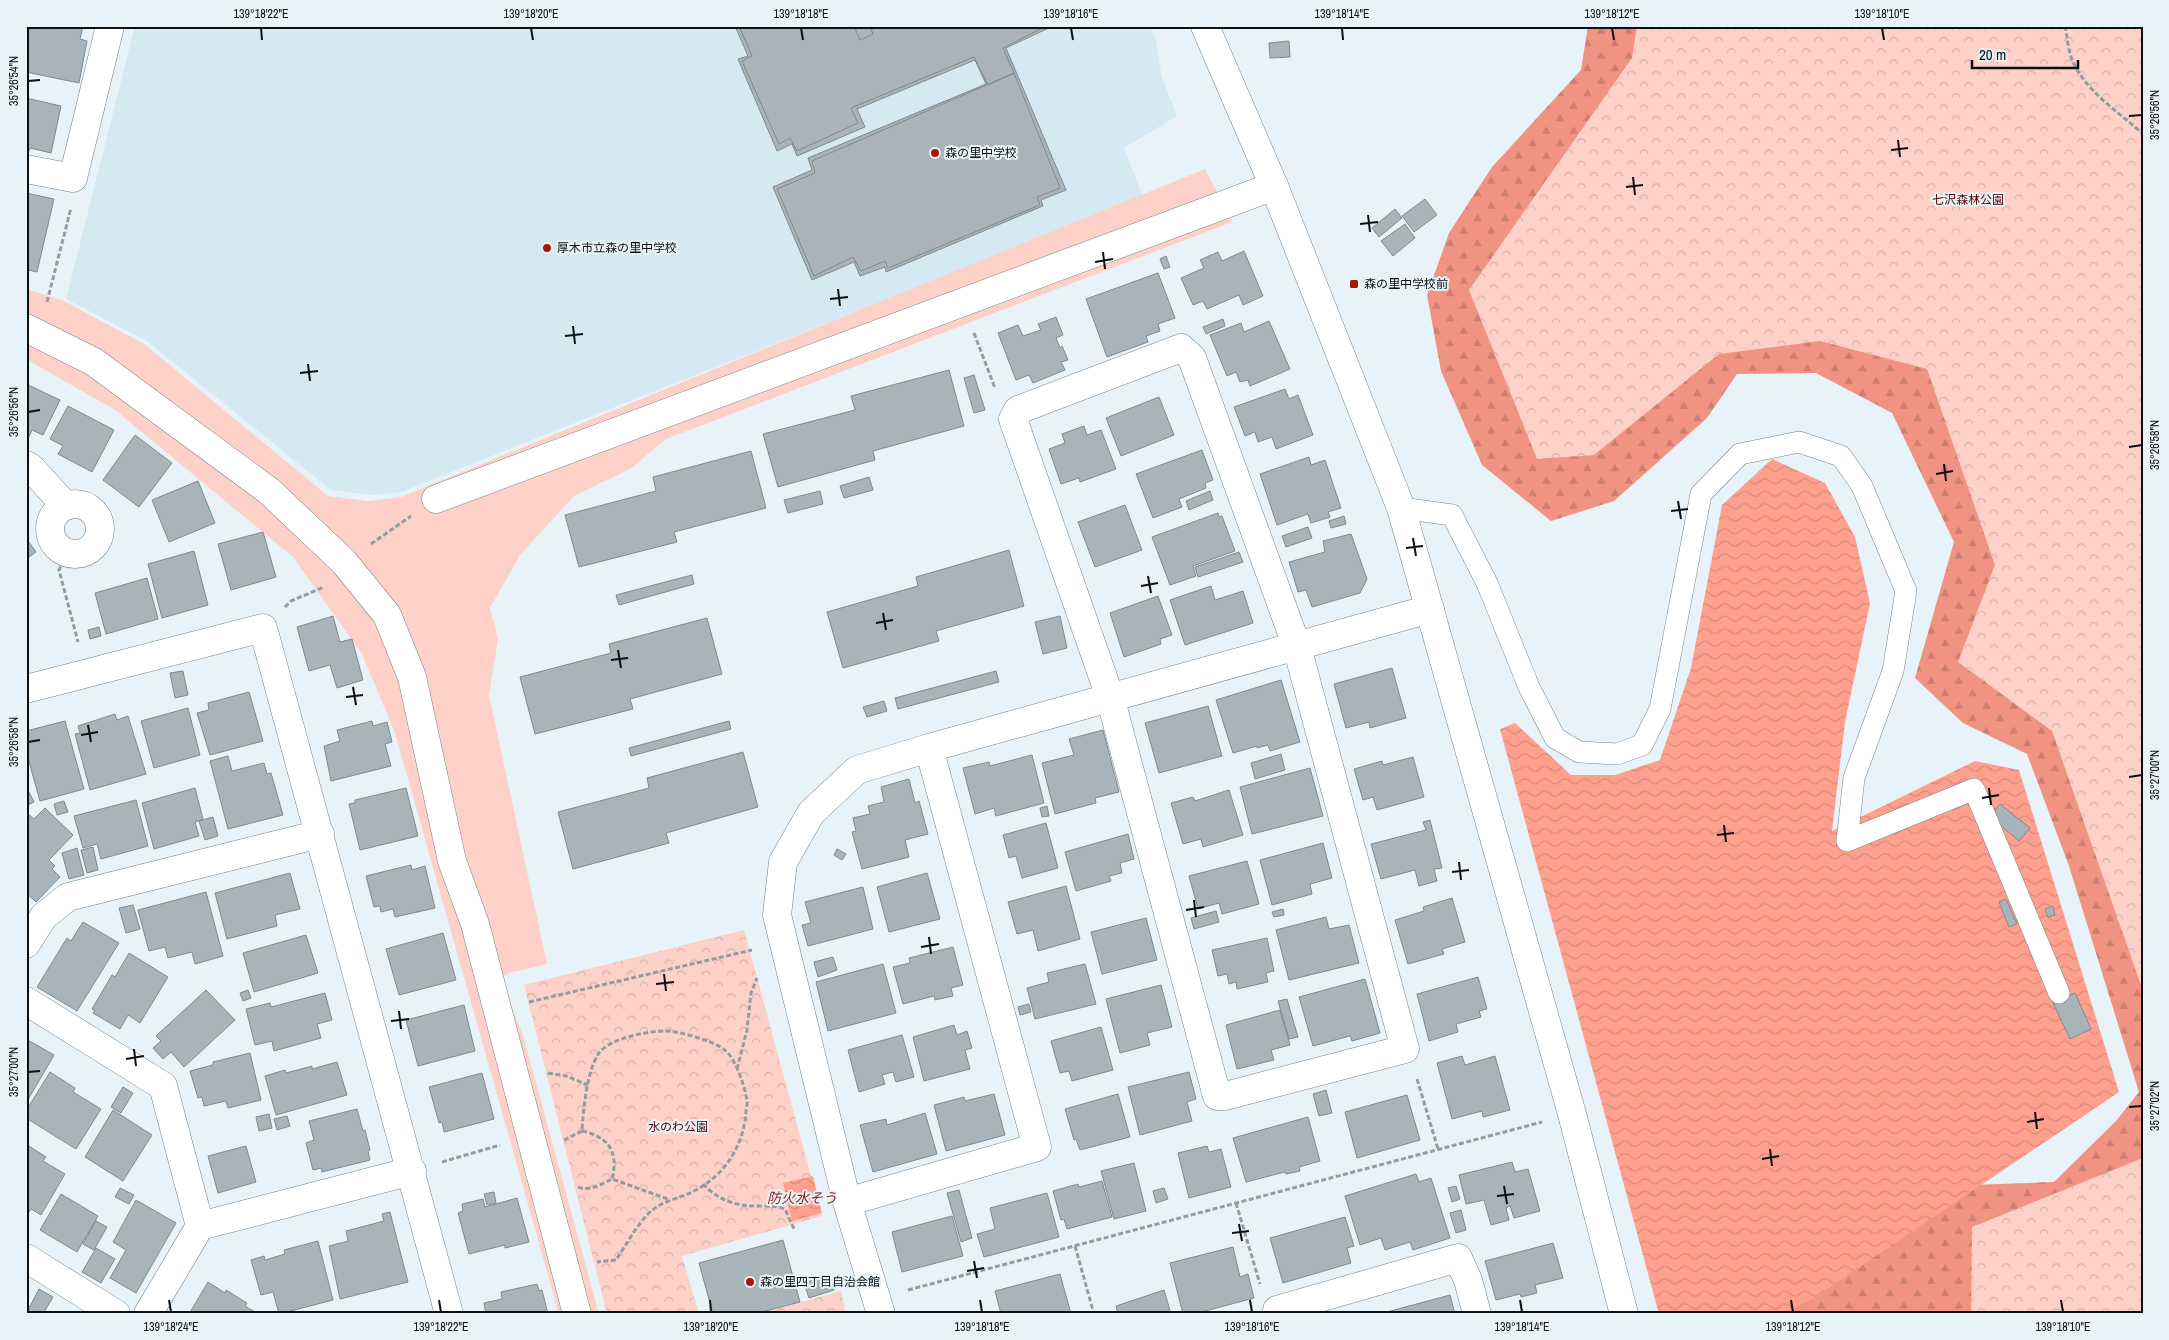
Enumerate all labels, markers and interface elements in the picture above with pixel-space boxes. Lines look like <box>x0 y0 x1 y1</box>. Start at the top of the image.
text: 139°18'22"E <box>233 6 289 22</box>
text: 139°18'20"E <box>503 6 559 22</box>
text: 139°18'18"E <box>773 6 829 22</box>
text: 139°18'16"E <box>1043 6 1099 22</box>
text: 139°18'14"E <box>1314 6 1370 22</box>
text: 139°18'12"E <box>1584 6 1640 22</box>
text: 139°18'10"E <box>1854 6 1910 22</box>
scale bar <box>1972 38 2078 70</box>
text: 20 m <box>1979 44 2006 65</box>
text: 35°26'54"N <box>6 56 22 106</box>
text: 35°26'56"N <box>2147 90 2163 140</box>
place label: 森の里中学校 <box>945 145 1017 161</box>
marker: 森の里中学校 <box>929 147 941 159</box>
park label: 七沢森林公園 <box>1932 192 2004 208</box>
place label: 厚木市立森の里中学校 <box>557 240 677 256</box>
marker: 厚木市立森の里中学校 <box>541 242 553 254</box>
place label: 森の里中学校前 <box>1364 276 1448 292</box>
marker: 森の里中学校前 <box>1348 278 1360 290</box>
text: 35°26'56"N <box>6 387 22 437</box>
text: 35°26'58"N <box>2147 420 2163 470</box>
text: 35°26'58"N <box>6 717 22 767</box>
text: 35°27'00"N <box>2147 750 2163 800</box>
text: 35°27'00"N <box>6 1047 22 1097</box>
text: 35°27'02"N <box>2147 1081 2163 1131</box>
park label: 水のわ公園 <box>648 1119 708 1135</box>
water label: 防火水そう <box>767 1189 837 1207</box>
place label: 森の里四丁目自治会館 <box>760 1274 880 1290</box>
marker: 森の里四丁目自治会館 <box>744 1276 756 1288</box>
text: 139°18'24"E <box>143 1319 199 1335</box>
text: 139°18'22"E <box>413 1319 469 1335</box>
text: 139°18'20"E <box>683 1319 739 1335</box>
text: 139°18'18"E <box>954 1319 1010 1335</box>
text: 139°18'16"E <box>1224 1319 1280 1335</box>
text: 139°18'14"E <box>1494 1319 1550 1335</box>
text: 139°18'12"E <box>1765 1319 1821 1335</box>
text: 139°18'10"E <box>2035 1319 2091 1335</box>

